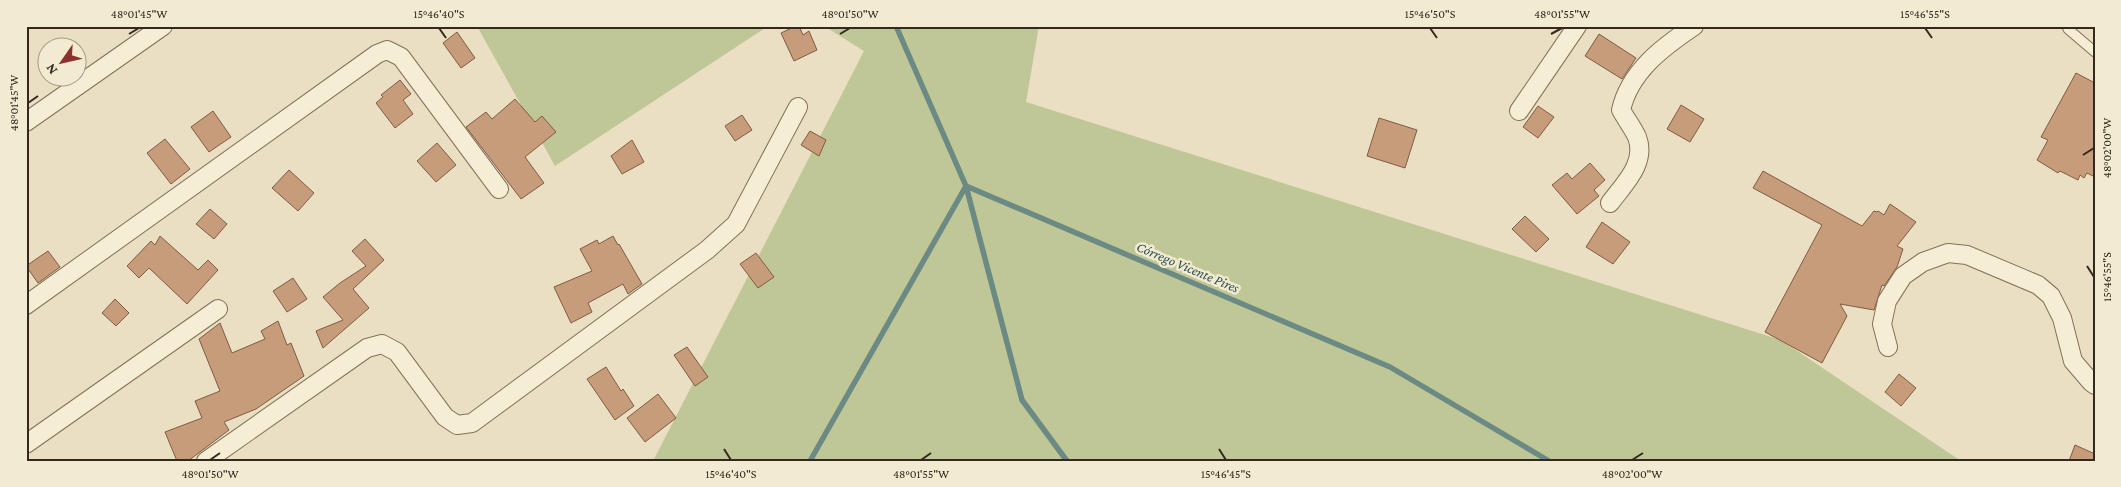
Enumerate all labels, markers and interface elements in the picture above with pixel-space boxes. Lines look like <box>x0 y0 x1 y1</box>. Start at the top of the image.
text: 48°01'45"W <box>111 7 167 21</box>
text: 15°46'40"S <box>414 7 465 21</box>
text: 48°01'50"W <box>821 7 879 21</box>
text: 15°46'50"S <box>1405 7 1456 21</box>
text: 48°01'55"W <box>1534 7 1590 21</box>
text: 15°46'55"S <box>1900 7 1950 21</box>
north arrow <box>38 38 88 88</box>
text: N <box>42 60 61 78</box>
text: 48°01'45"W <box>7 75 21 131</box>
text: 48°02'00"W <box>2100 118 2114 178</box>
water label: Córrego Vicente Pires <box>1134 238 1242 296</box>
text: 15°46'55"S <box>2100 252 2114 302</box>
text: 48°01'50"W <box>181 467 239 481</box>
text: 15°46'40"S <box>706 467 757 481</box>
text: 48°01'55"W <box>893 467 949 481</box>
text: 15°46'45"S <box>1201 467 1251 481</box>
text: 48°02'00"W <box>1602 467 1662 481</box>

